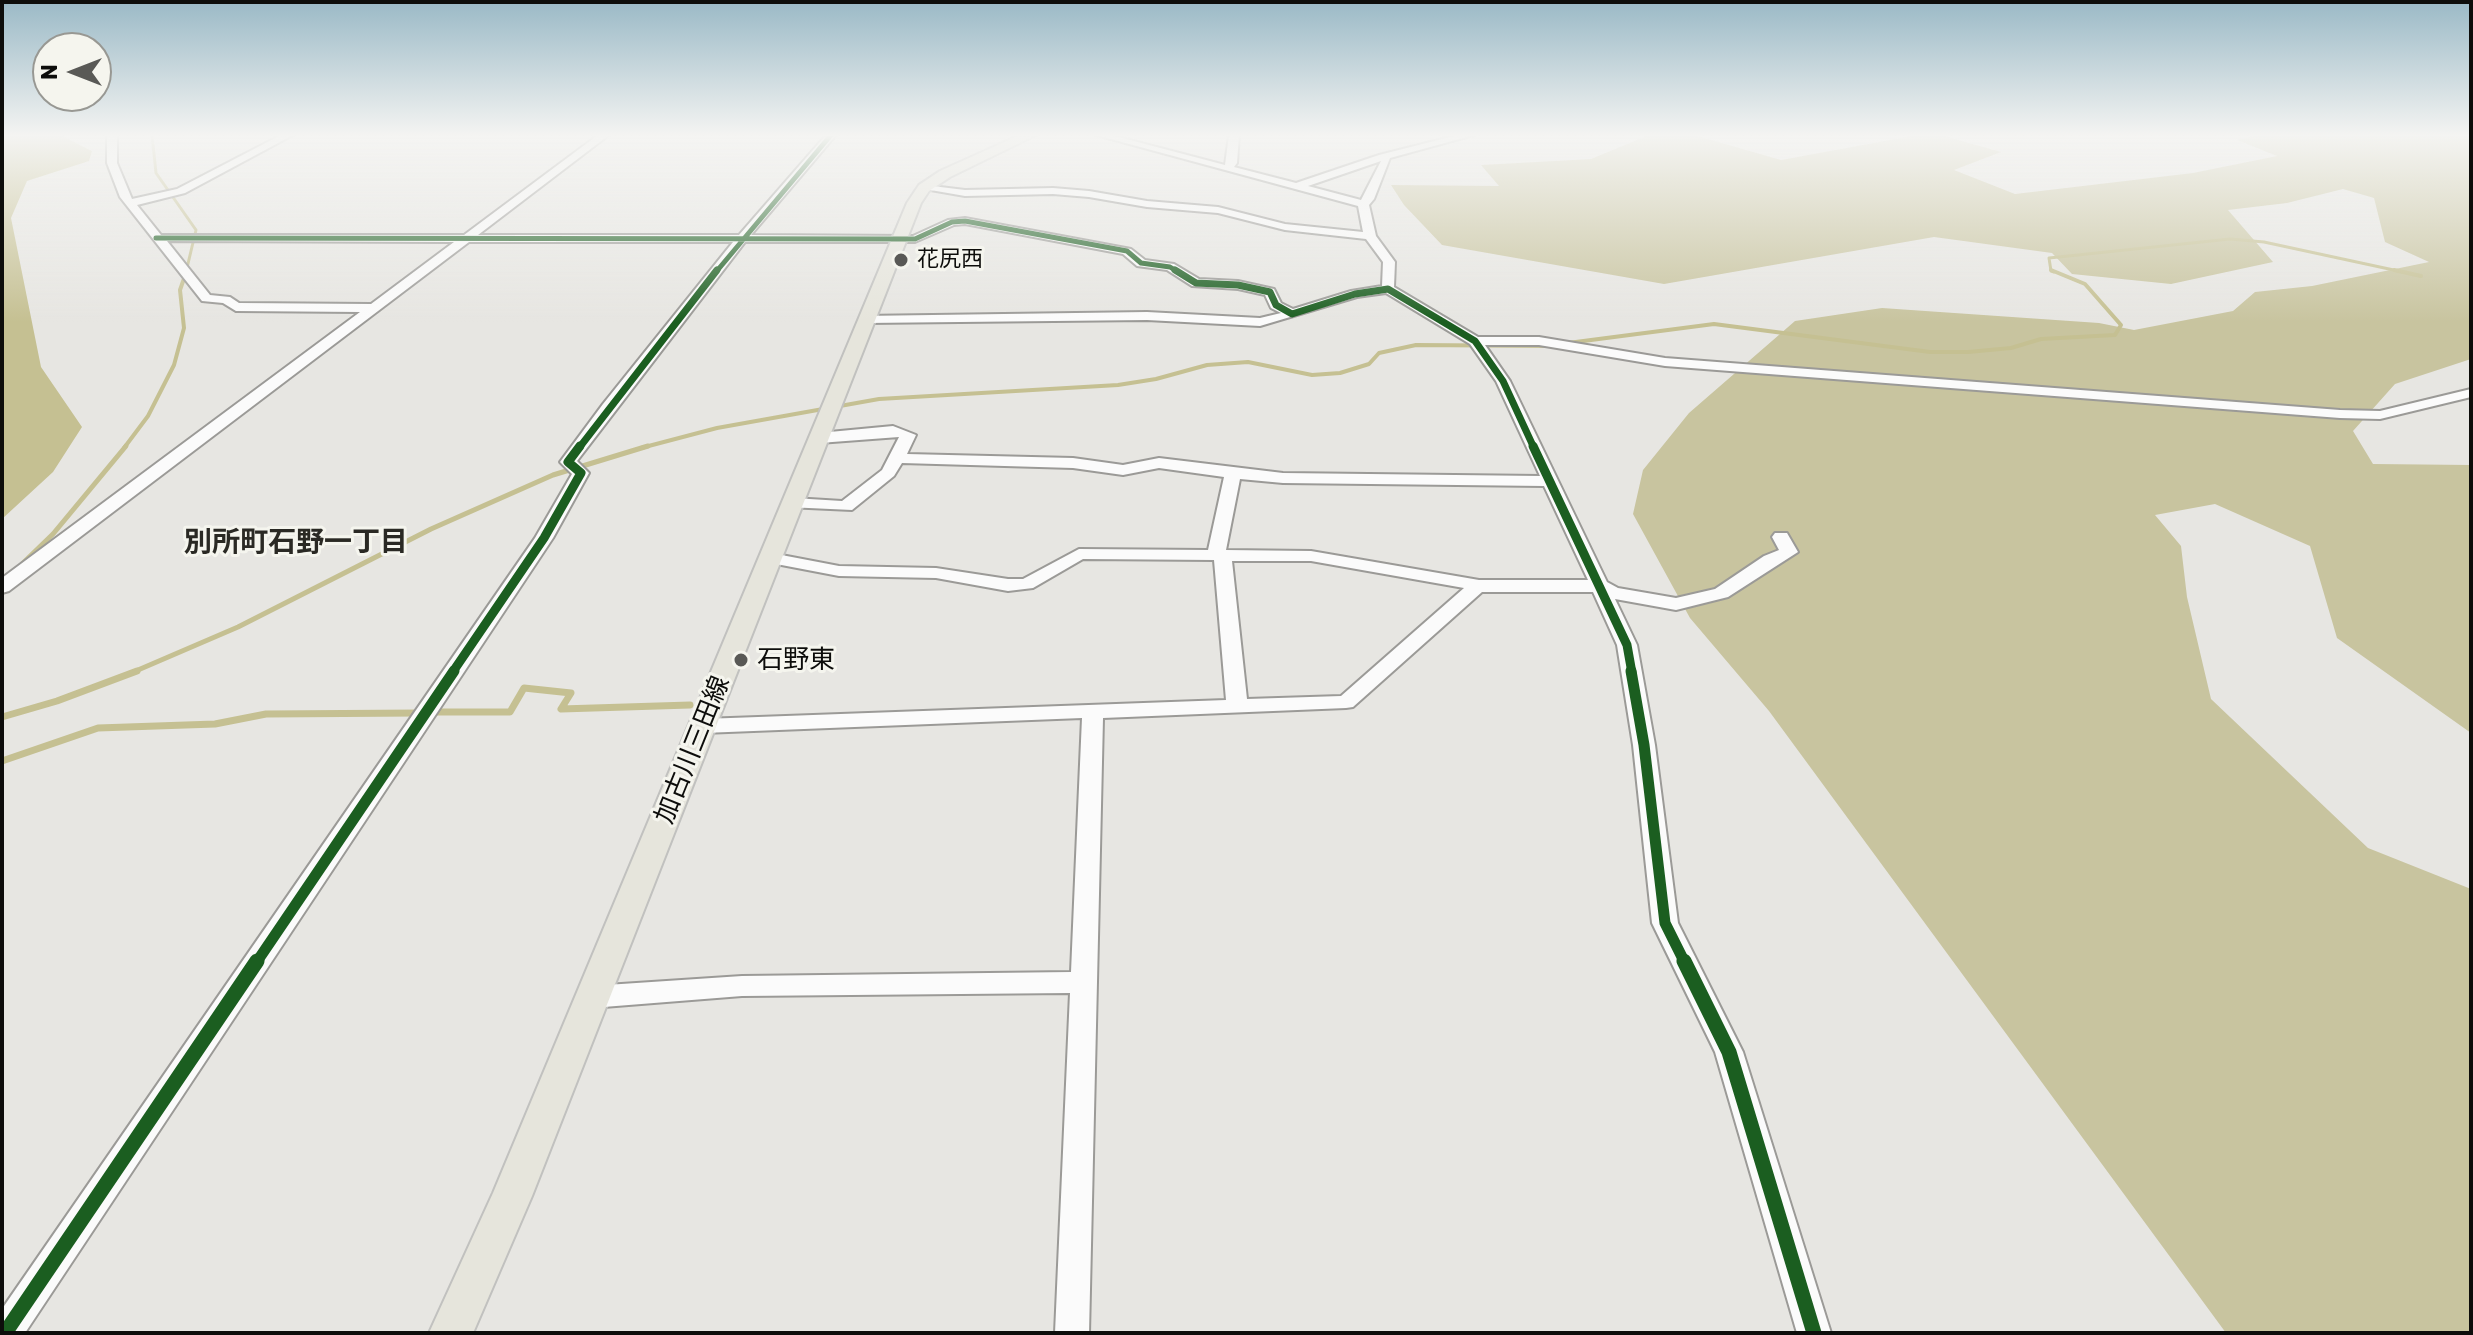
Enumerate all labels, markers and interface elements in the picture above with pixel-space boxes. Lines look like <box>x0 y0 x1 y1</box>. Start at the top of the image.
north arrow <box>32 32 112 112</box>
text: N <box>36 64 63 80</box>
place label: 花尻西 <box>917 247 983 273</box>
marker: 花尻西 <box>892 251 910 269</box>
district label: 別所町石野一丁目 <box>184 526 408 560</box>
place label: 石野東 <box>757 644 835 676</box>
marker: 石野東 <box>732 651 750 669</box>
street label: 加古川三田線 <box>649 672 737 828</box>

